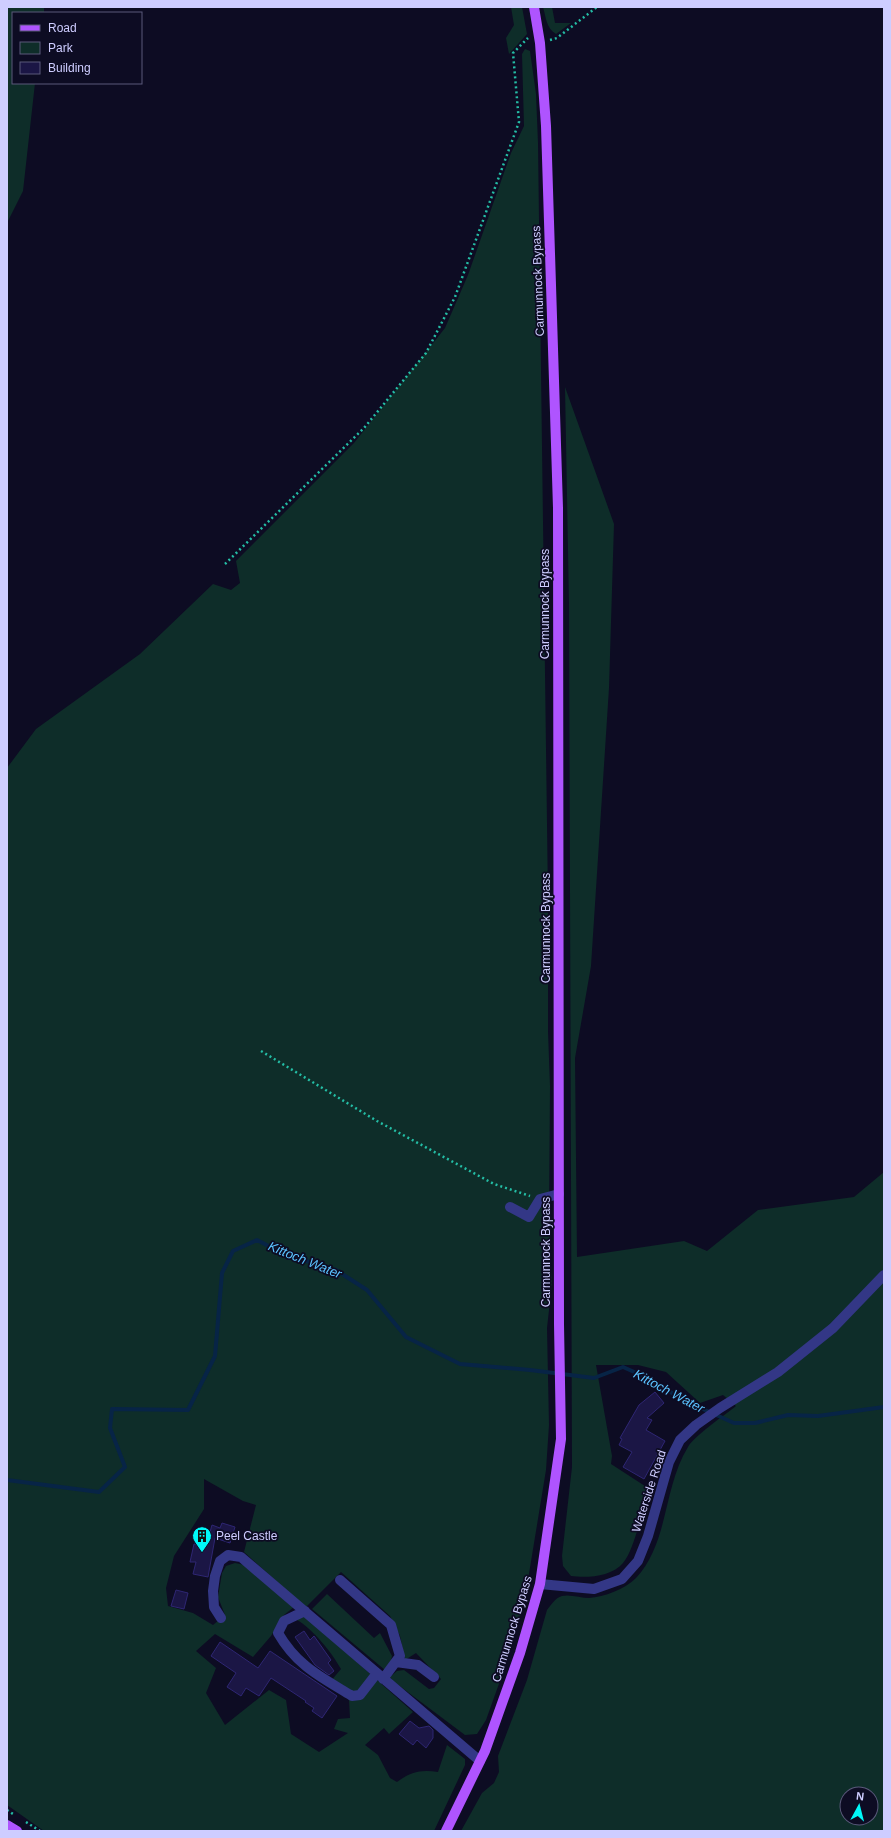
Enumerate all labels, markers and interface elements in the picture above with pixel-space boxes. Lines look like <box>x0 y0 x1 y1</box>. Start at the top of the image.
legend <box>12 12 142 84</box>
text: Road <box>48 21 77 35</box>
text: Park <box>48 41 74 55</box>
text: Building <box>48 61 91 75</box>
street label: Carmunnock Bypass <box>529 225 547 337</box>
street label: Carmunnock Bypass <box>538 549 552 659</box>
street label: Carmunnock Bypass <box>539 873 553 983</box>
street label: Carmunnock Bypass <box>539 1197 553 1307</box>
water label: Kittoch Water <box>266 1238 344 1282</box>
water label: Kittoch Water <box>631 1366 707 1416</box>
street label: Waterside Road <box>629 1448 669 1534</box>
building icon: Peel Castle <box>191 1525 213 1553</box>
place label: Peel Castle <box>216 1529 278 1543</box>
street label: Carmunnock Bypass <box>489 1574 535 1684</box>
north arrow <box>839 1786 879 1826</box>
text: N <box>856 1790 865 1803</box>

